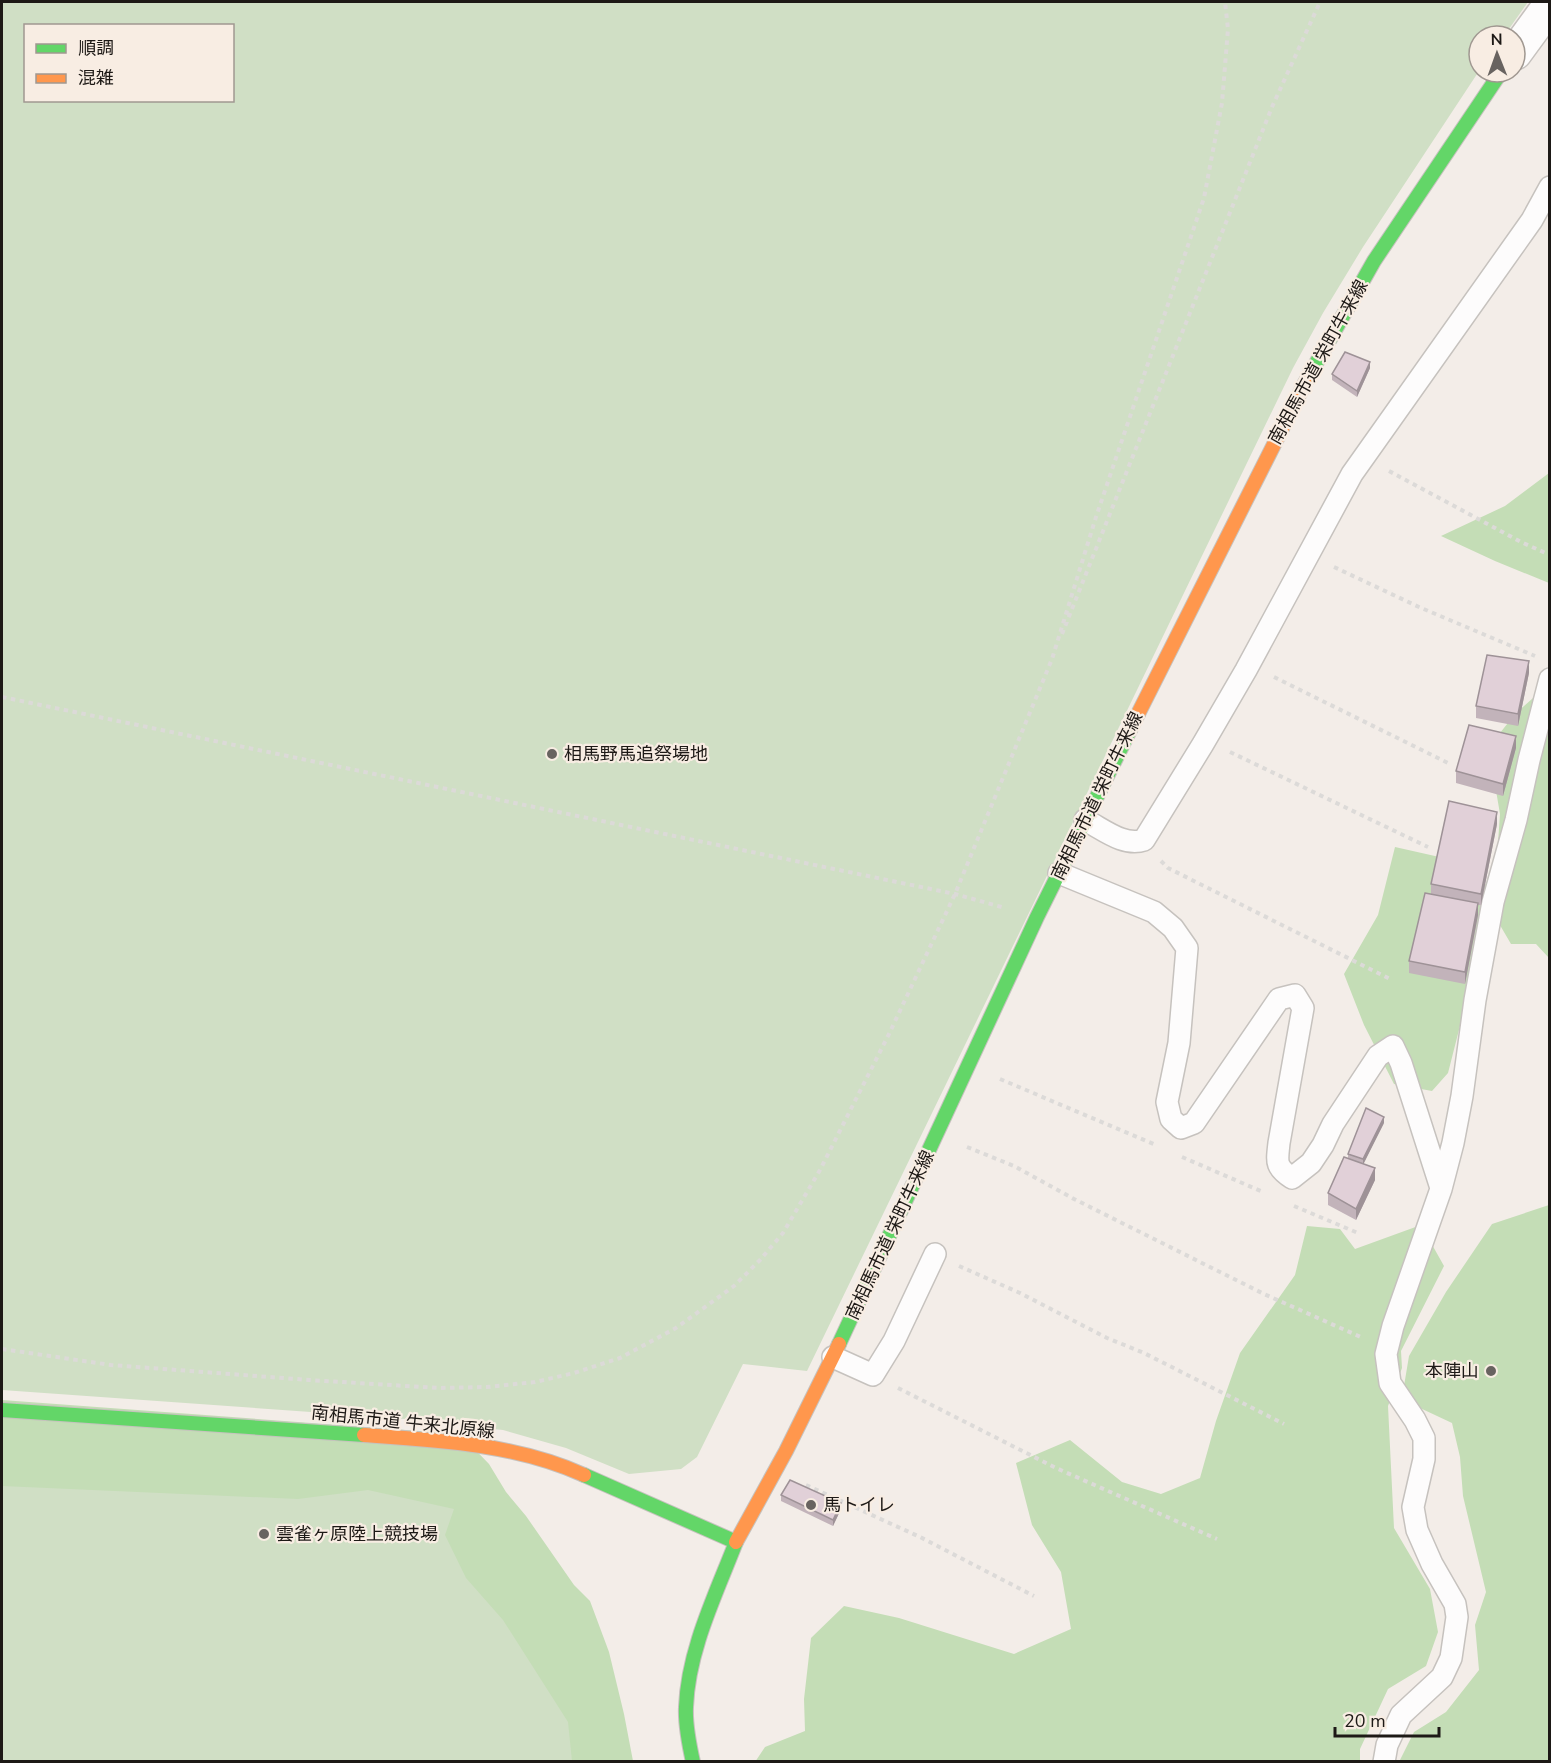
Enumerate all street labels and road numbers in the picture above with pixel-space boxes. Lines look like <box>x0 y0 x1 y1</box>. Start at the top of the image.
street label: 南相馬市道 栄町牛来線 <box>1263 275 1373 449</box>
street label: 南相馬市道 栄町牛来線 <box>1046 708 1148 884</box>
street label: 南相馬市道 栄町牛来線 <box>840 1146 940 1324</box>
street label: 南相馬市道 牛来北原線 <box>310 1400 496 1444</box>

